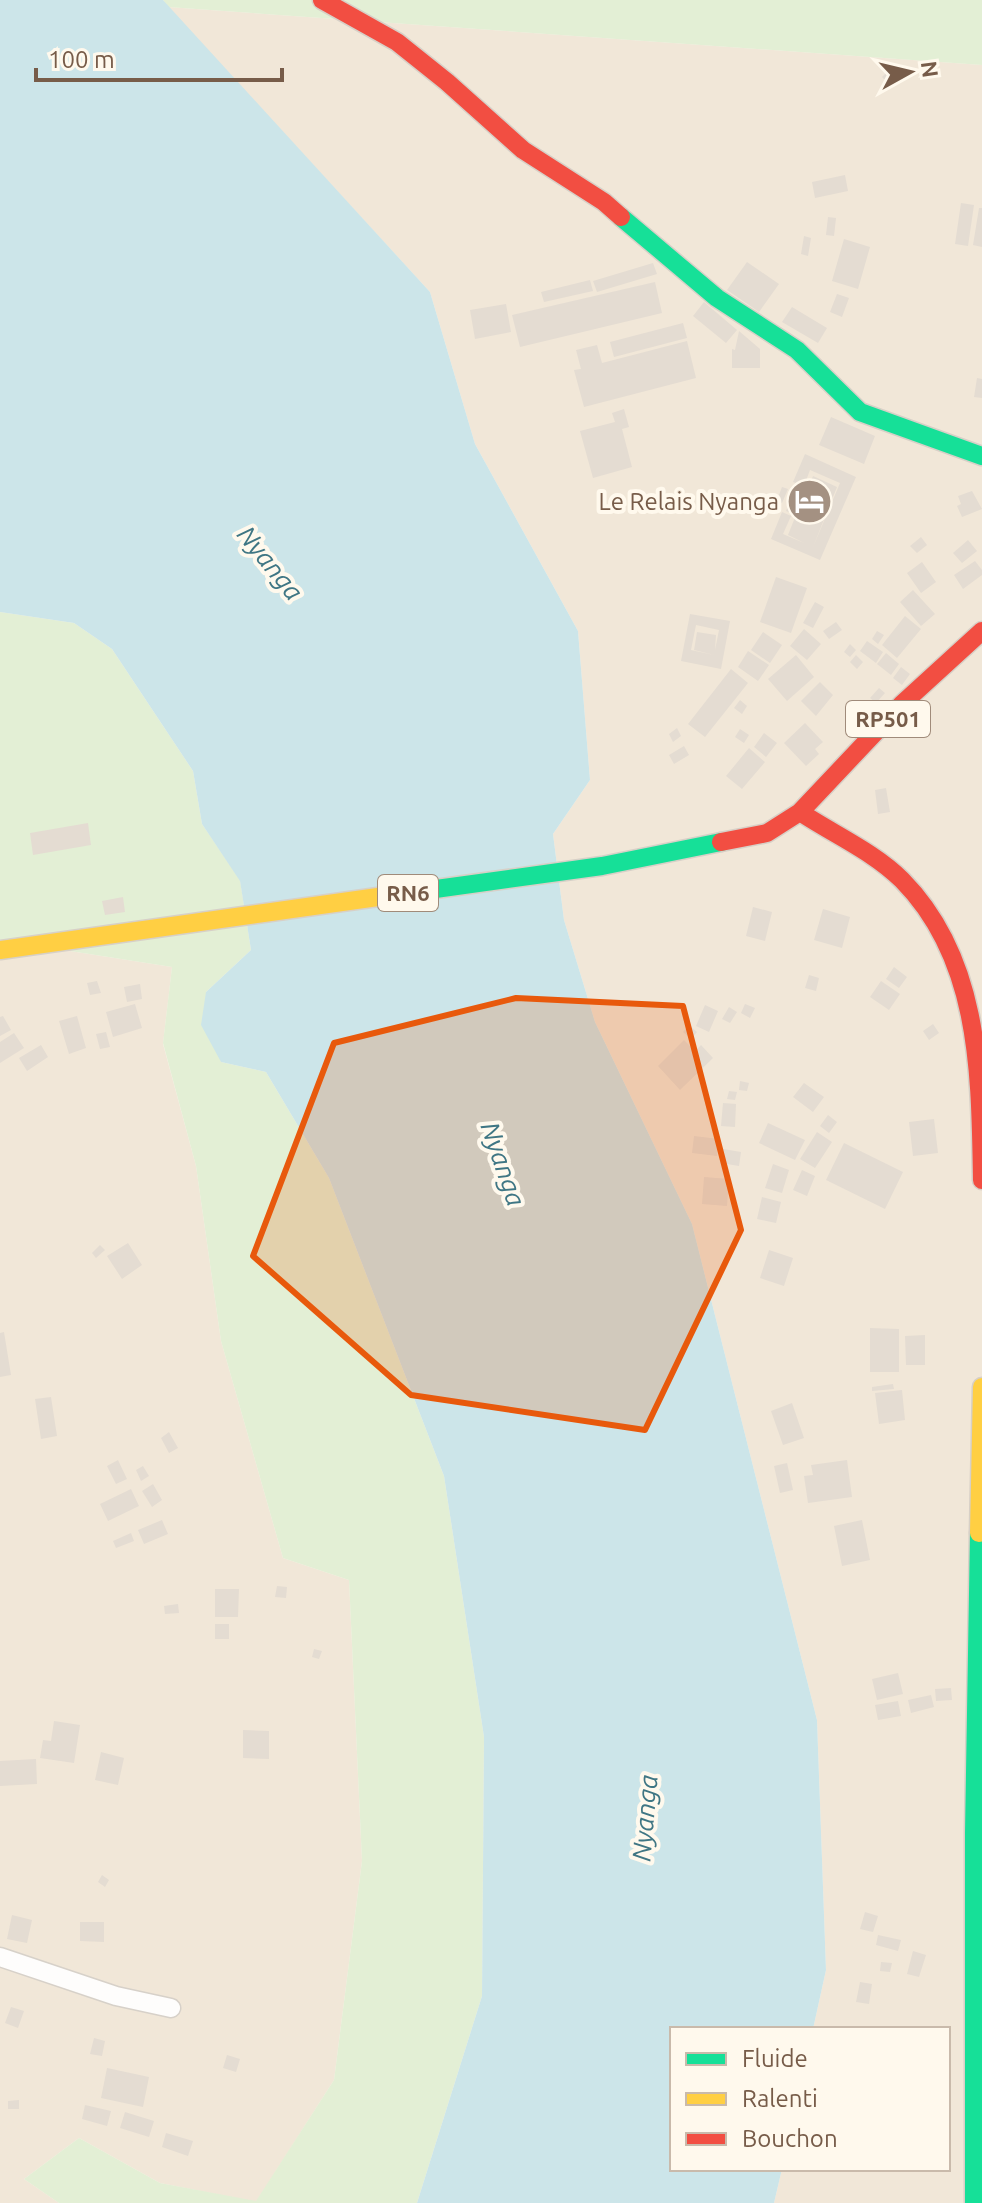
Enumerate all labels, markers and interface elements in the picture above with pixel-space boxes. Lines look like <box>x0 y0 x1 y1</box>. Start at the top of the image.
scale bar <box>36 32 282 82</box>
north arrow <box>870 32 950 112</box>
text: 100 m <box>48 46 115 73</box>
text: N <box>917 59 944 79</box>
hotel icon: Le Relais Nyanga <box>786 478 834 526</box>
place label: Le Relais Nyanga <box>599 488 779 515</box>
water label: Nyanga <box>232 520 309 606</box>
road number: RP501 <box>846 701 930 737</box>
road number: RN6 <box>378 875 438 911</box>
water label: Nyanga <box>476 1118 531 1210</box>
water label: Nyanga <box>626 1773 663 1862</box>
legend <box>670 2027 950 2171</box>
text: Fluide <box>742 2045 808 2072</box>
text: Ralenti <box>742 2085 818 2112</box>
text: Bouchon <box>742 2125 838 2152</box>

